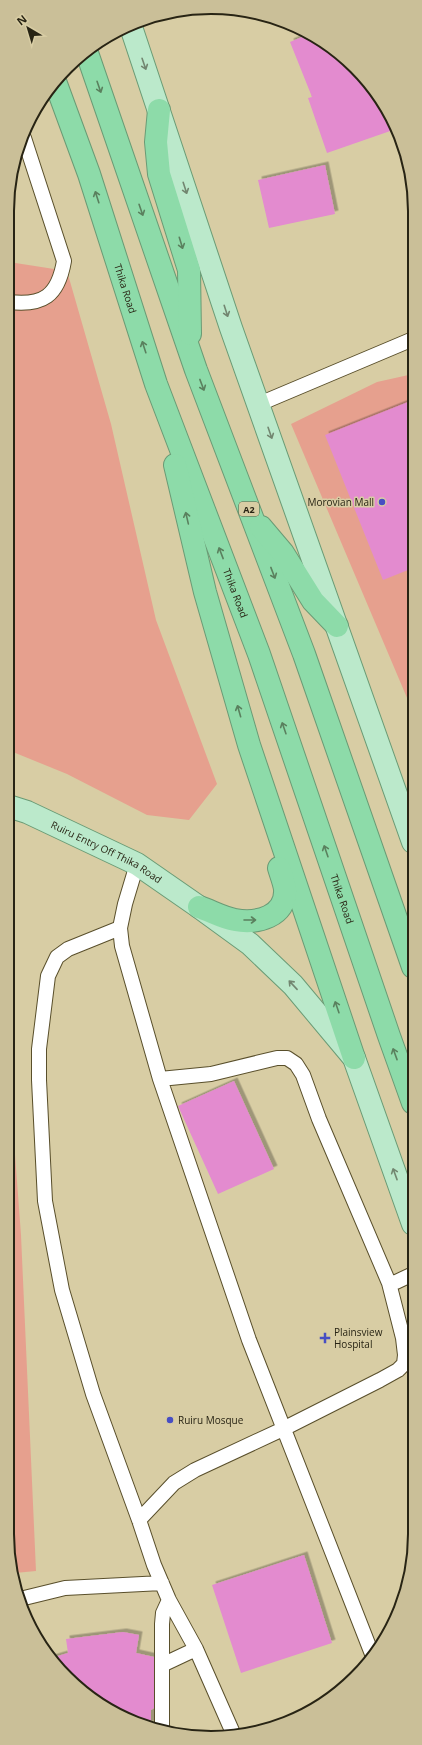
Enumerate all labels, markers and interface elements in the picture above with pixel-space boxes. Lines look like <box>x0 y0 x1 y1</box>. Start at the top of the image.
north arrow <box>8 8 48 48</box>
text: N <box>13 11 30 28</box>
one-way arrow <box>140 58 148 70</box>
one-way arrow <box>96 80 103 93</box>
one-way arrow <box>182 181 189 194</box>
one-way arrow <box>92 191 100 203</box>
one-way arrow <box>138 203 145 216</box>
one-way arrow <box>178 237 185 250</box>
street label: Thika Road <box>111 262 140 315</box>
one-way arrow <box>222 305 230 317</box>
one-way arrow <box>140 341 147 354</box>
one-way arrow <box>199 379 207 391</box>
one-way arrow <box>266 427 274 439</box>
place label: Morovian Mall <box>307 495 374 509</box>
marker: Morovian Mall <box>377 497 387 507</box>
road number: A2 <box>239 502 259 516</box>
one-way arrow <box>183 512 191 525</box>
one-way arrow <box>216 548 224 560</box>
street label: Thika Road <box>220 566 251 620</box>
one-way arrow <box>269 566 277 578</box>
one-way arrow <box>235 705 242 718</box>
one-way arrow <box>280 722 288 734</box>
street label: Ruiru Entry Off Thika Road <box>49 817 165 886</box>
one-way arrow <box>322 845 329 858</box>
street label: Thika Road <box>327 872 357 926</box>
one-way arrow <box>243 916 256 924</box>
one-way arrow <box>288 980 298 990</box>
one-way arrow <box>333 1002 341 1014</box>
one-way arrow <box>391 1047 398 1060</box>
one-way arrow <box>391 1168 399 1180</box>
place label: Plainsview Hospital <box>334 1325 383 1351</box>
marker: Plainsview Hospital <box>319 1332 331 1344</box>
place label: Ruiru Mosque <box>178 1413 244 1427</box>
marker: Ruiru Mosque <box>165 1415 175 1425</box>

